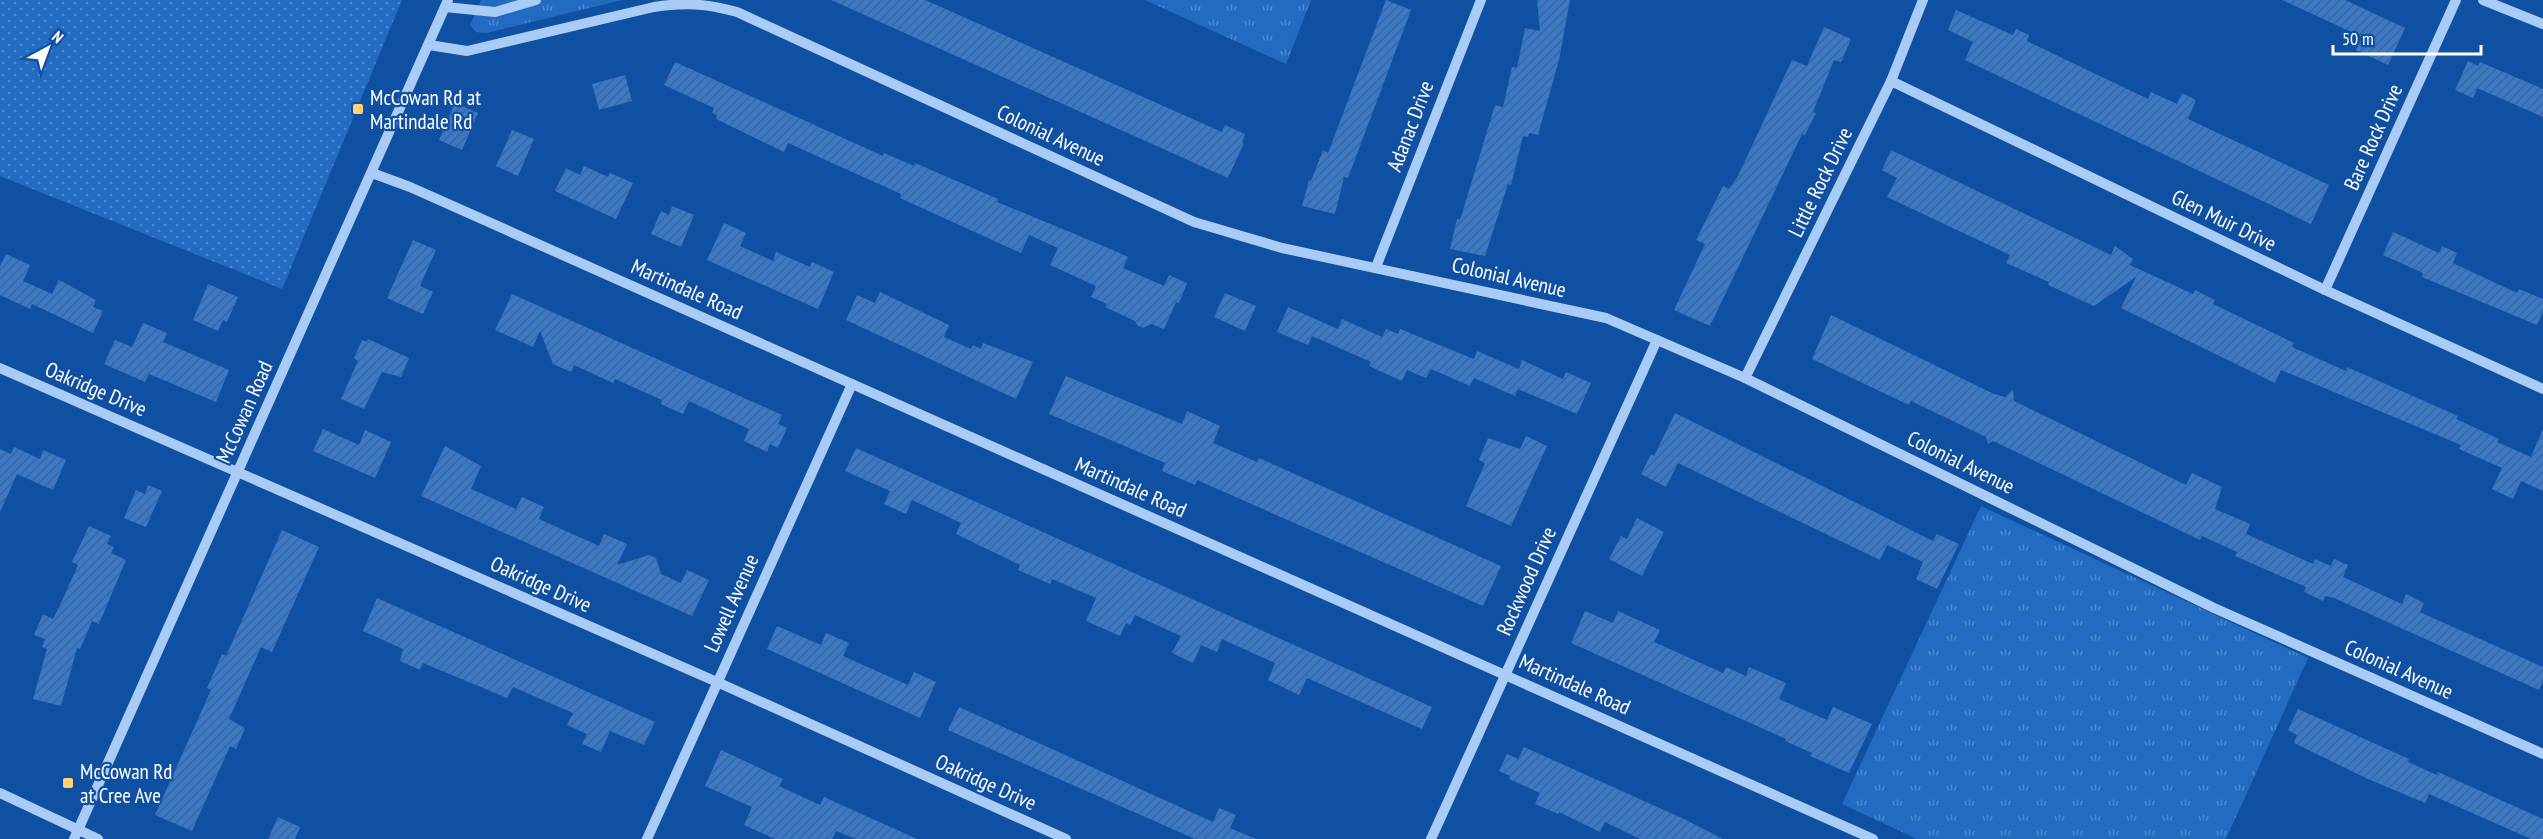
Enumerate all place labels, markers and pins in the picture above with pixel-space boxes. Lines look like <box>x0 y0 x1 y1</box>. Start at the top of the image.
place label: McCowan Rd at Martindale Rd <box>370 84 481 135</box>
marker: McCowan Rd at Martindale Rd <box>351 102 365 116</box>
place label: McCowan Rd at Cree Ave <box>80 758 172 809</box>
marker: McCowan Rd at Cree Ave <box>61 776 75 790</box>

